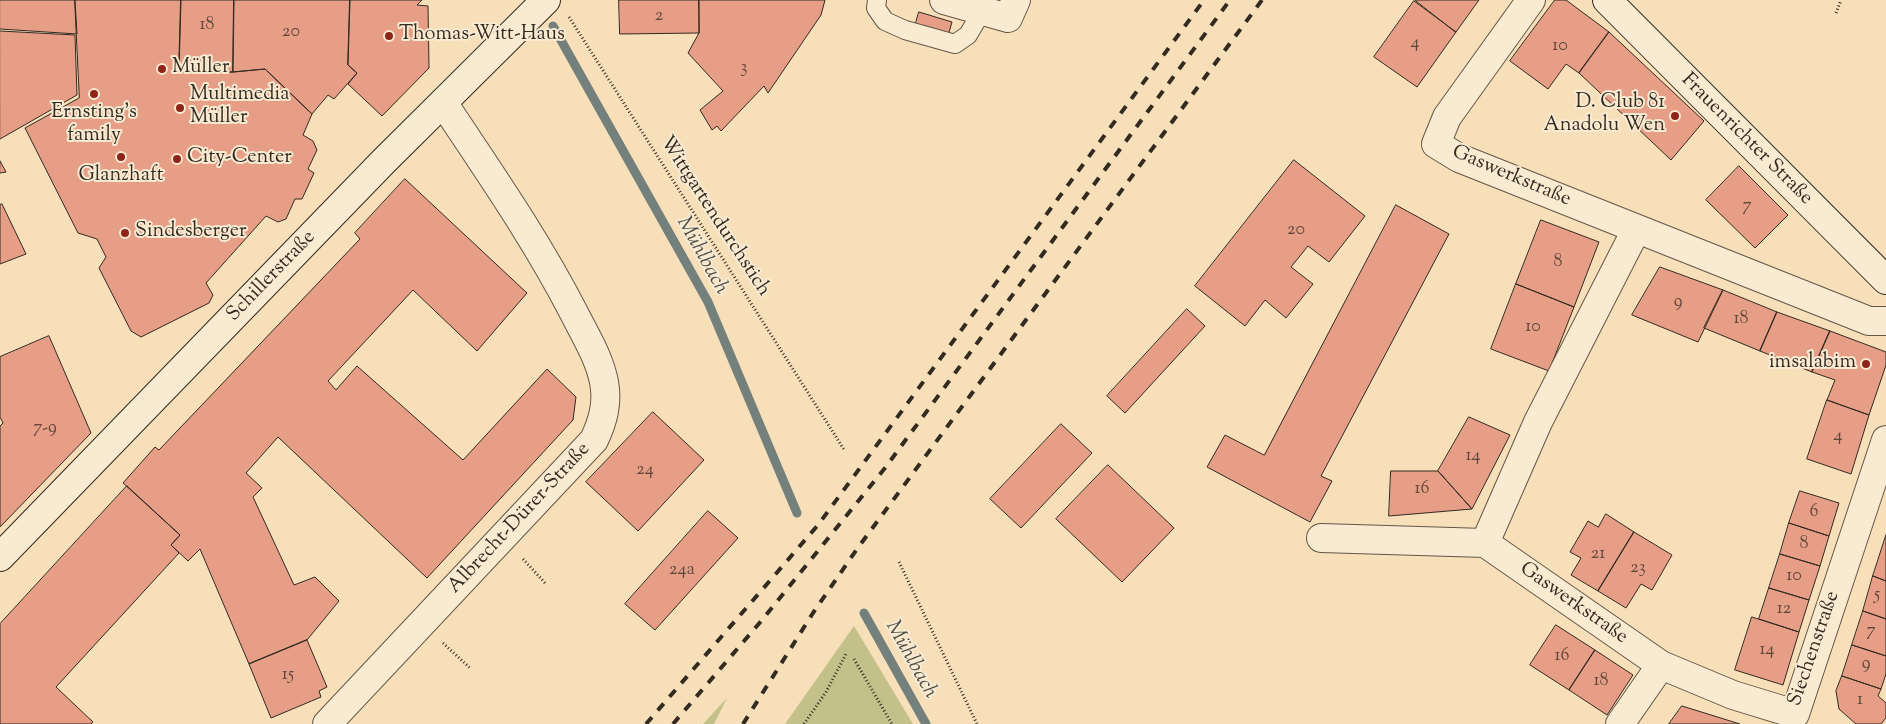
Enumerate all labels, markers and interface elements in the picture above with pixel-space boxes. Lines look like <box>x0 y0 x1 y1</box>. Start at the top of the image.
house number: 2 <box>655 6 663 28</box>
house number: 18 <box>199 15 215 37</box>
house number: 20 <box>282 22 300 44</box>
place label: Thomas-Witt-Haus <box>399 24 565 48</box>
marker: Thomas-Witt-Haus <box>383 30 395 42</box>
house number: 4 <box>1410 33 1420 55</box>
house number: 10 <box>1552 36 1568 58</box>
place label: Müller <box>172 57 229 81</box>
house number: 3 <box>740 58 748 80</box>
marker: Müller <box>156 63 168 75</box>
street label: Frauenrichter Straße <box>1675 69 1817 211</box>
place label: Multimedia Müller <box>190 84 289 131</box>
marker: Ernsting's family <box>88 88 100 100</box>
place label: D. Club 81 Anadolu Wen <box>1544 92 1665 139</box>
place label: Ernsting's family <box>51 102 137 149</box>
marker: Multimedia Müller <box>174 102 186 114</box>
marker: D. Club 81 Anadolu Wen <box>1669 110 1681 122</box>
street label: Wittgartendurchstich <box>653 132 775 302</box>
street label: Gaswerkstraße <box>1448 141 1574 213</box>
place label: City-Center <box>187 147 292 171</box>
marker: Glanzhaft <box>115 151 127 163</box>
marker: City-Center <box>171 153 183 165</box>
place label: Glanzhaft <box>78 165 164 189</box>
house number: 7 <box>1742 196 1752 218</box>
water label: Mühlbach <box>669 213 733 299</box>
house number: 20 <box>1287 220 1305 242</box>
place label: Sindesberger <box>135 221 247 245</box>
street label: Schillerstraße <box>223 226 321 328</box>
marker: Sindesberger <box>119 227 131 239</box>
house number: 8 <box>1554 252 1562 274</box>
house number: 9 <box>1674 292 1682 314</box>
house number: 18 <box>1733 309 1749 331</box>
house number: 10 <box>1525 317 1541 339</box>
place label: imsalabim <box>1769 352 1856 376</box>
marker: imsalabim <box>1860 358 1872 370</box>
house number: 7-9 <box>33 418 57 440</box>
house number: 4 <box>1833 426 1843 448</box>
street label: Albrecht-Dürer-Straße <box>444 439 596 599</box>
house number: 14 <box>1465 446 1481 468</box>
house number: 24 <box>636 460 654 482</box>
house number: 16 <box>1414 479 1430 501</box>
house number: 6 <box>1810 502 1818 524</box>
house number: 8 <box>1800 534 1808 556</box>
house number: 21 <box>1591 544 1605 566</box>
street label: Gaswerkstraße <box>1514 558 1632 650</box>
house number: 23 <box>1630 558 1646 580</box>
house number: 24a <box>669 560 695 582</box>
house number: 10 <box>1786 566 1802 588</box>
house number: 5 <box>1874 585 1880 607</box>
street label: Siechenstraße <box>1784 588 1846 710</box>
house number: 12 <box>1777 599 1791 621</box>
water label: Mühlbach <box>878 617 942 703</box>
house number: 7 <box>1866 621 1876 643</box>
house number: 14 <box>1759 640 1775 662</box>
house number: 16 <box>1554 646 1570 668</box>
house number: 9 <box>1862 654 1870 676</box>
house number: 15 <box>282 665 294 687</box>
house number: 18 <box>1593 671 1609 693</box>
house number: 1 <box>1857 690 1863 712</box>

